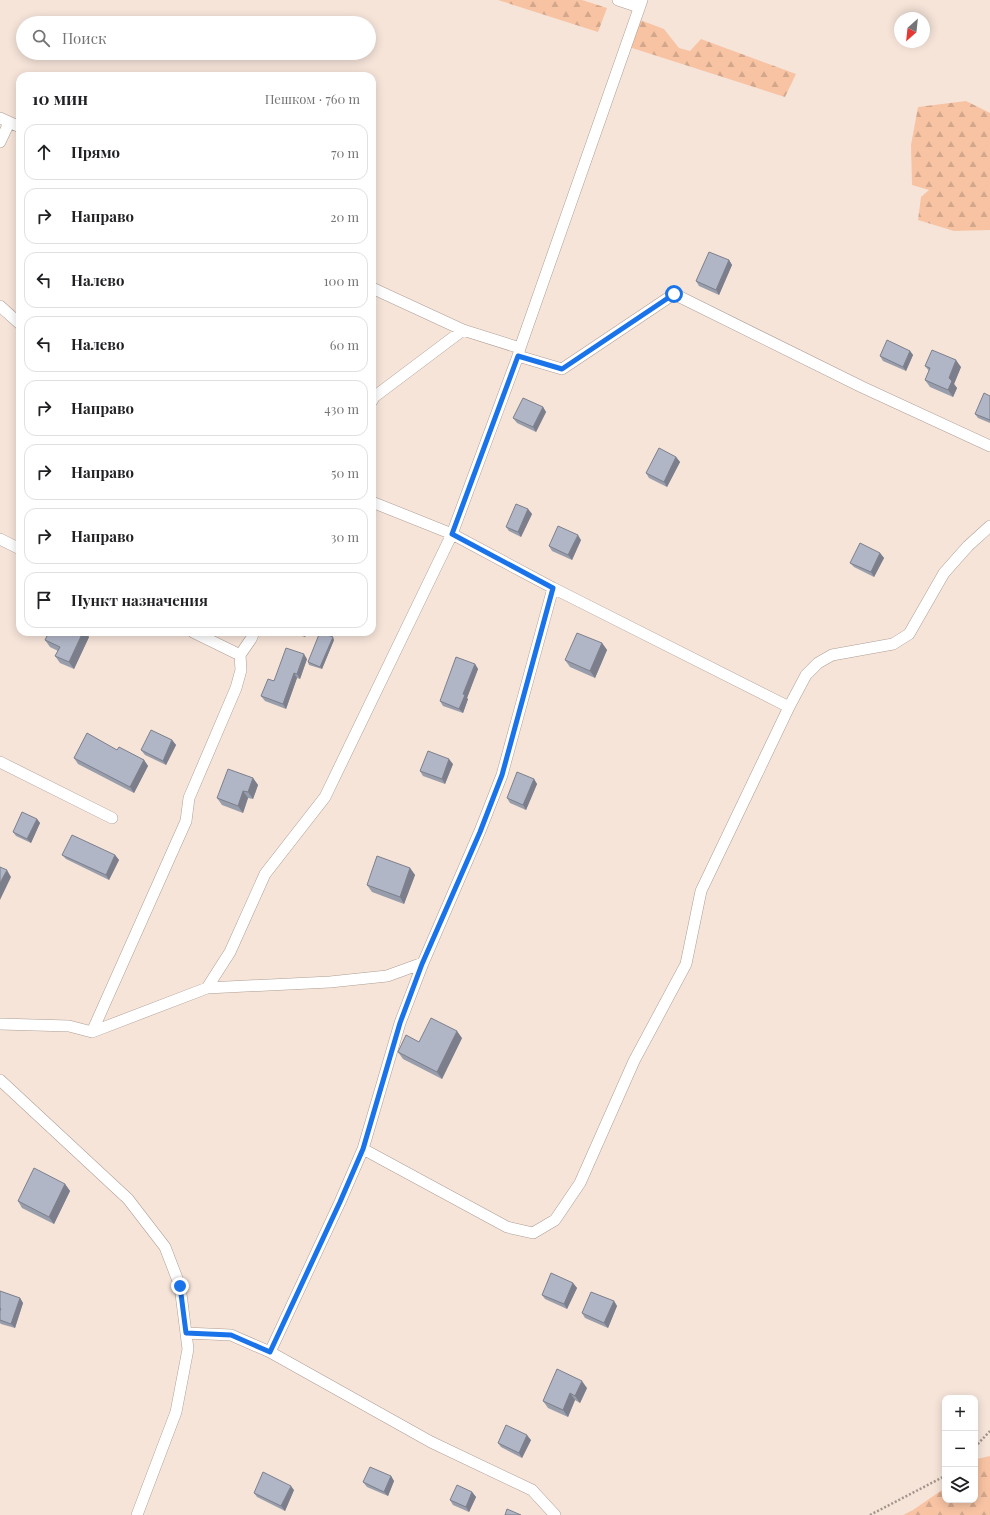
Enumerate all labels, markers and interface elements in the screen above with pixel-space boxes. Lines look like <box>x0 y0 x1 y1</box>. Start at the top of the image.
north arrow <box>894 12 930 48</box>
search box <box>16 16 376 60</box>
icon: search <box>30 27 52 49</box>
text: Поиск <box>62 28 107 48</box>
text: 10 мин <box>32 87 88 109</box>
text: Пешком · 760 m <box>265 90 360 107</box>
icon: ahead <box>33 141 55 163</box>
text: Прямо <box>71 142 120 162</box>
text: 70 m <box>331 144 359 161</box>
icon: right <box>33 205 55 227</box>
text: Направо <box>71 206 134 226</box>
text: 20 m <box>330 208 359 225</box>
icon: left <box>33 269 55 291</box>
text: Налево <box>71 270 124 290</box>
text: 100 m <box>324 272 359 289</box>
route start <box>665 285 683 303</box>
icon: left <box>33 333 55 355</box>
text: Налево <box>71 334 124 354</box>
text: 60 m <box>330 336 359 353</box>
icon: right <box>33 397 55 419</box>
text: Направо <box>71 398 134 418</box>
text: 430 m <box>324 400 359 417</box>
icon: right <box>33 461 55 483</box>
text: Направо <box>71 462 134 482</box>
text: 50 m <box>331 464 359 481</box>
icon: right <box>33 525 55 547</box>
text: Направо <box>71 526 134 546</box>
text: 30 m <box>331 528 359 545</box>
icon: arrive <box>33 589 55 611</box>
text: Пункт назначения <box>71 590 208 610</box>
route end <box>171 1277 189 1295</box>
map controls <box>942 1395 978 1503</box>
button: + <box>942 1395 978 1431</box>
button: − <box>942 1431 978 1467</box>
button: layers <box>942 1467 978 1503</box>

